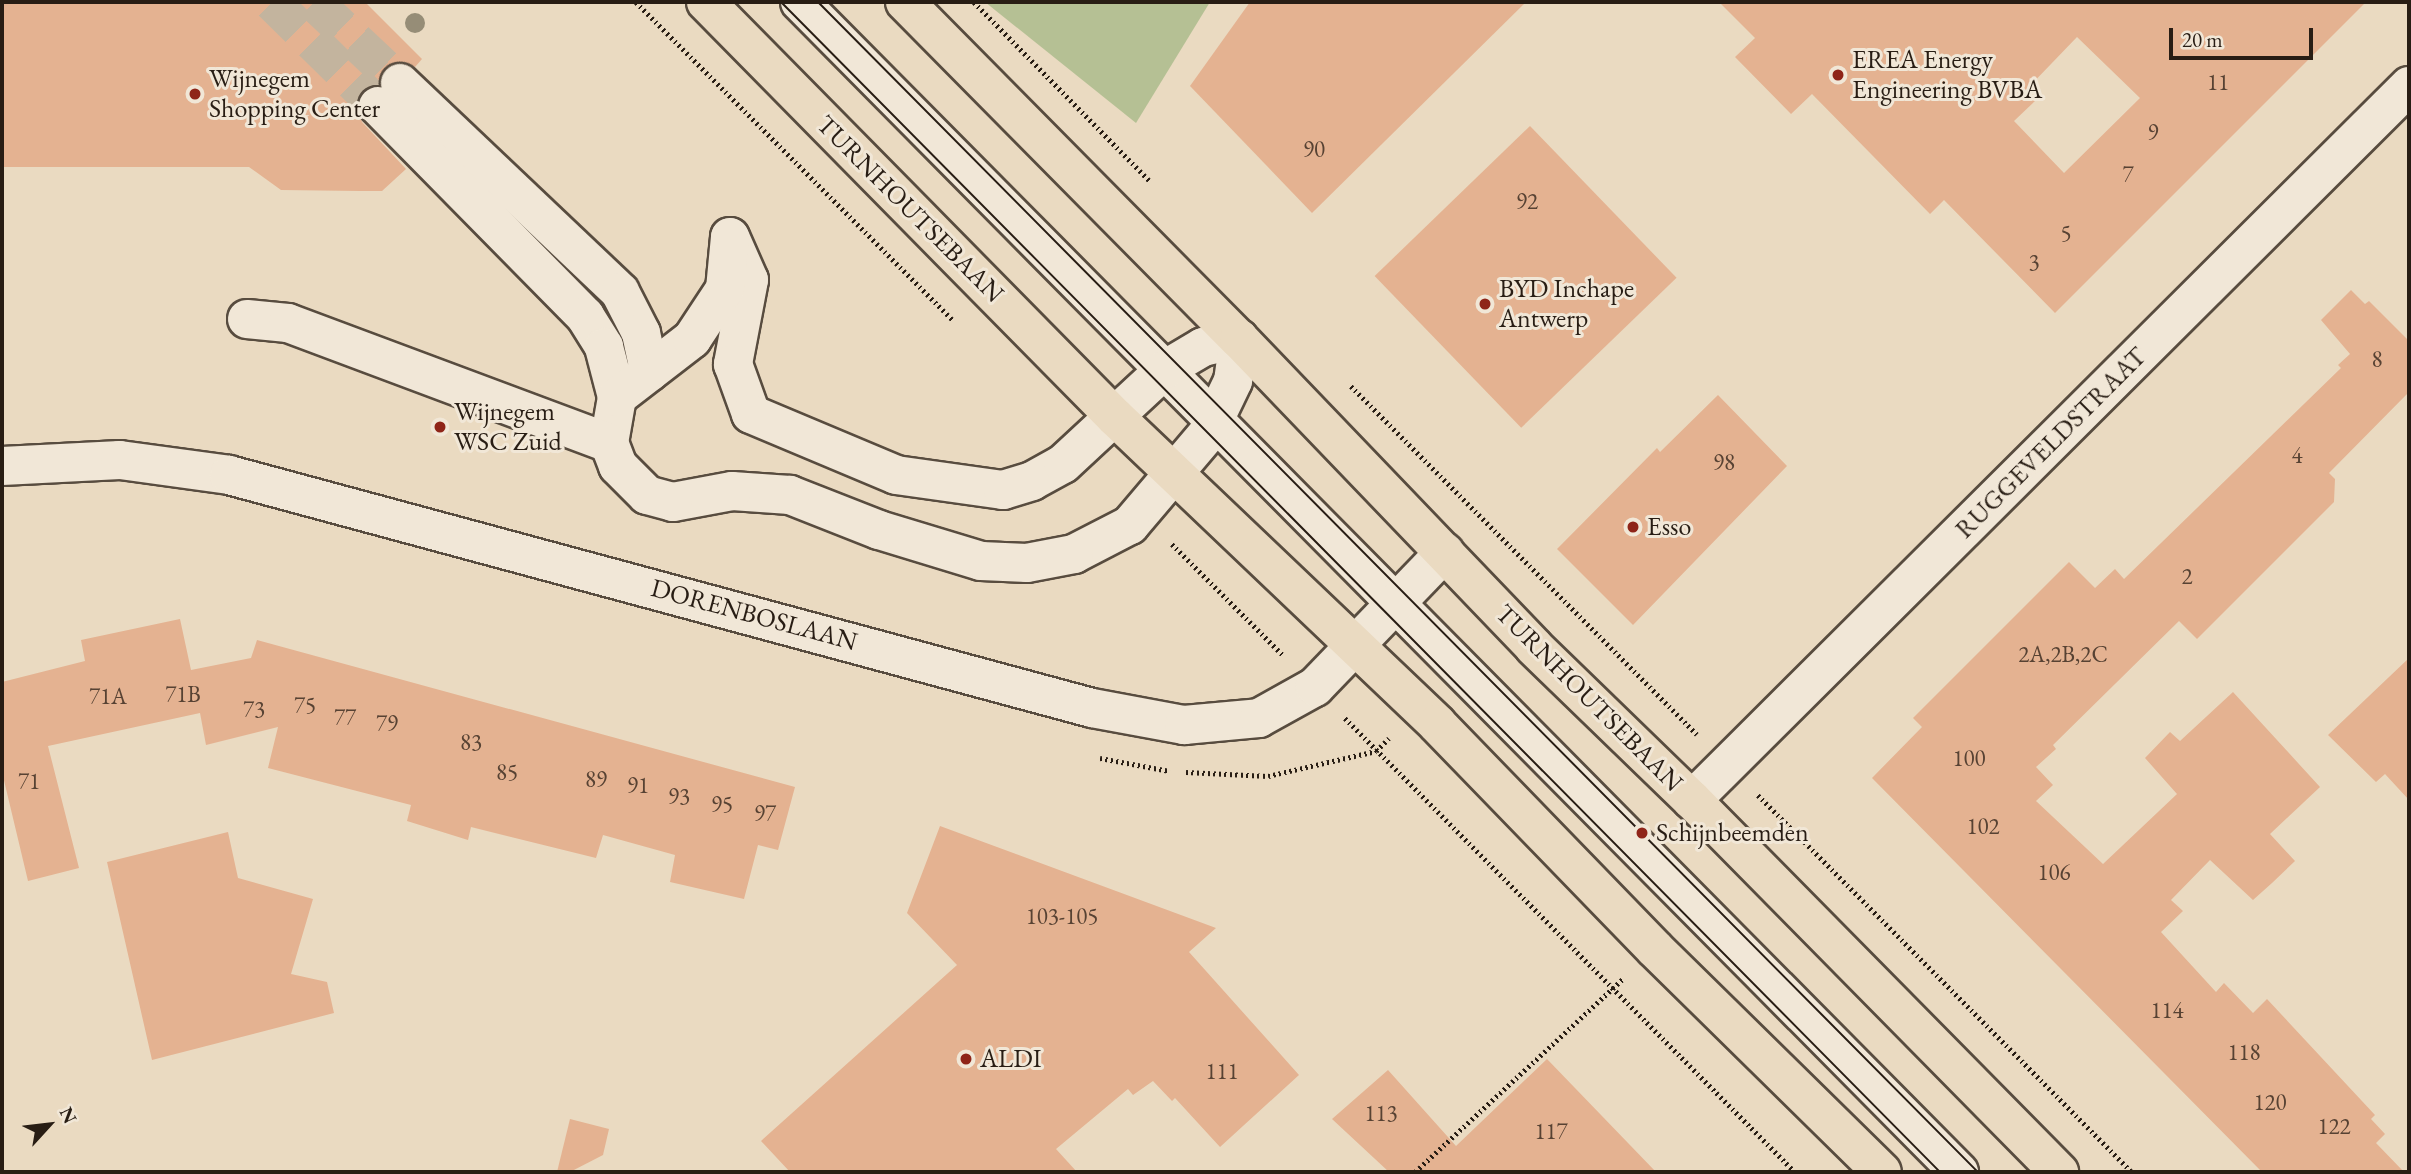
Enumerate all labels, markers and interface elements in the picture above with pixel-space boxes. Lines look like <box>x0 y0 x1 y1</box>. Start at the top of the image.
scale bar <box>2173 14 2316 58</box>
text: 20 m <box>2182 26 2223 53</box>
place label: EREA Energy Engineering BVBA <box>1852 44 2042 106</box>
place label: Wijnegem Shopping Center <box>209 63 380 124</box>
marker: EREA Energy Engineering BVBA <box>1830 67 1846 83</box>
house number: 11 <box>2207 68 2229 96</box>
marker: Wijnegem Shopping Center <box>187 86 203 102</box>
street label: TURNHOUTSEBAAN <box>810 109 1010 309</box>
house number: 9 <box>2147 118 2159 146</box>
house number: 90 <box>1303 135 1325 163</box>
house number: 7 <box>2122 160 2134 188</box>
house number: 92 <box>1516 187 1538 215</box>
house number: 5 <box>2060 219 2072 247</box>
house number: 3 <box>2028 248 2040 276</box>
place label: BYD Inchape Antwerp <box>1499 273 1634 334</box>
marker: BYD Inchape Antwerp <box>1477 296 1493 312</box>
street label: RUGGEVELDSTRAAT <box>1949 341 2153 545</box>
house number: 8 <box>2371 345 2383 373</box>
place label: Wijnegem WSC Zuid <box>454 396 562 458</box>
marker: Wijnegem WSC Zuid <box>432 419 448 435</box>
house number: 4 <box>2291 441 2303 469</box>
house number: 98 <box>1713 448 1735 476</box>
place label: Esso <box>1647 511 1691 543</box>
marker: Esso <box>1625 519 1641 535</box>
house number: 2 <box>2181 562 2193 590</box>
street label: DORENBOSLAAN <box>647 572 861 658</box>
street label: TURNHOUTSEBAAN <box>1489 598 1689 798</box>
house number: 2A,2B,2C <box>2018 640 2108 668</box>
house number: 71B <box>165 680 201 708</box>
house number: 71A <box>89 682 127 710</box>
house number: 75 <box>294 691 316 719</box>
house number: 73 <box>243 695 265 723</box>
house number: 77 <box>334 703 356 731</box>
house number: 79 <box>376 709 398 737</box>
house number: 83 <box>460 728 482 756</box>
house number: 100 <box>1952 744 1986 772</box>
house number: 85 <box>496 758 518 786</box>
house number: 89 <box>585 765 607 793</box>
house number: 71 <box>18 767 40 795</box>
house number: 91 <box>627 771 649 799</box>
house number: 93 <box>668 782 690 810</box>
house number: 95 <box>711 790 733 818</box>
house number: 97 <box>754 799 776 827</box>
house number: 102 <box>1966 812 2000 840</box>
place label: Schijnbeemden <box>1656 817 1809 849</box>
marker: Schijnbeemden <box>1634 825 1650 841</box>
house number: 106 <box>2037 858 2071 886</box>
house number: 103-105 <box>1026 902 1098 930</box>
house number: 114 <box>2150 996 2184 1024</box>
house number: 118 <box>2227 1038 2261 1066</box>
place label: ALDI <box>980 1043 1042 1075</box>
marker: ALDI <box>958 1051 974 1067</box>
house number: 111 <box>1205 1057 1239 1085</box>
house number: 120 <box>2253 1088 2287 1116</box>
north arrow <box>14 1090 84 1160</box>
house number: 113 <box>1364 1099 1398 1127</box>
text: N <box>54 1103 83 1128</box>
house number: 122 <box>2317 1112 2351 1140</box>
house number: 117 <box>1534 1117 1568 1145</box>

